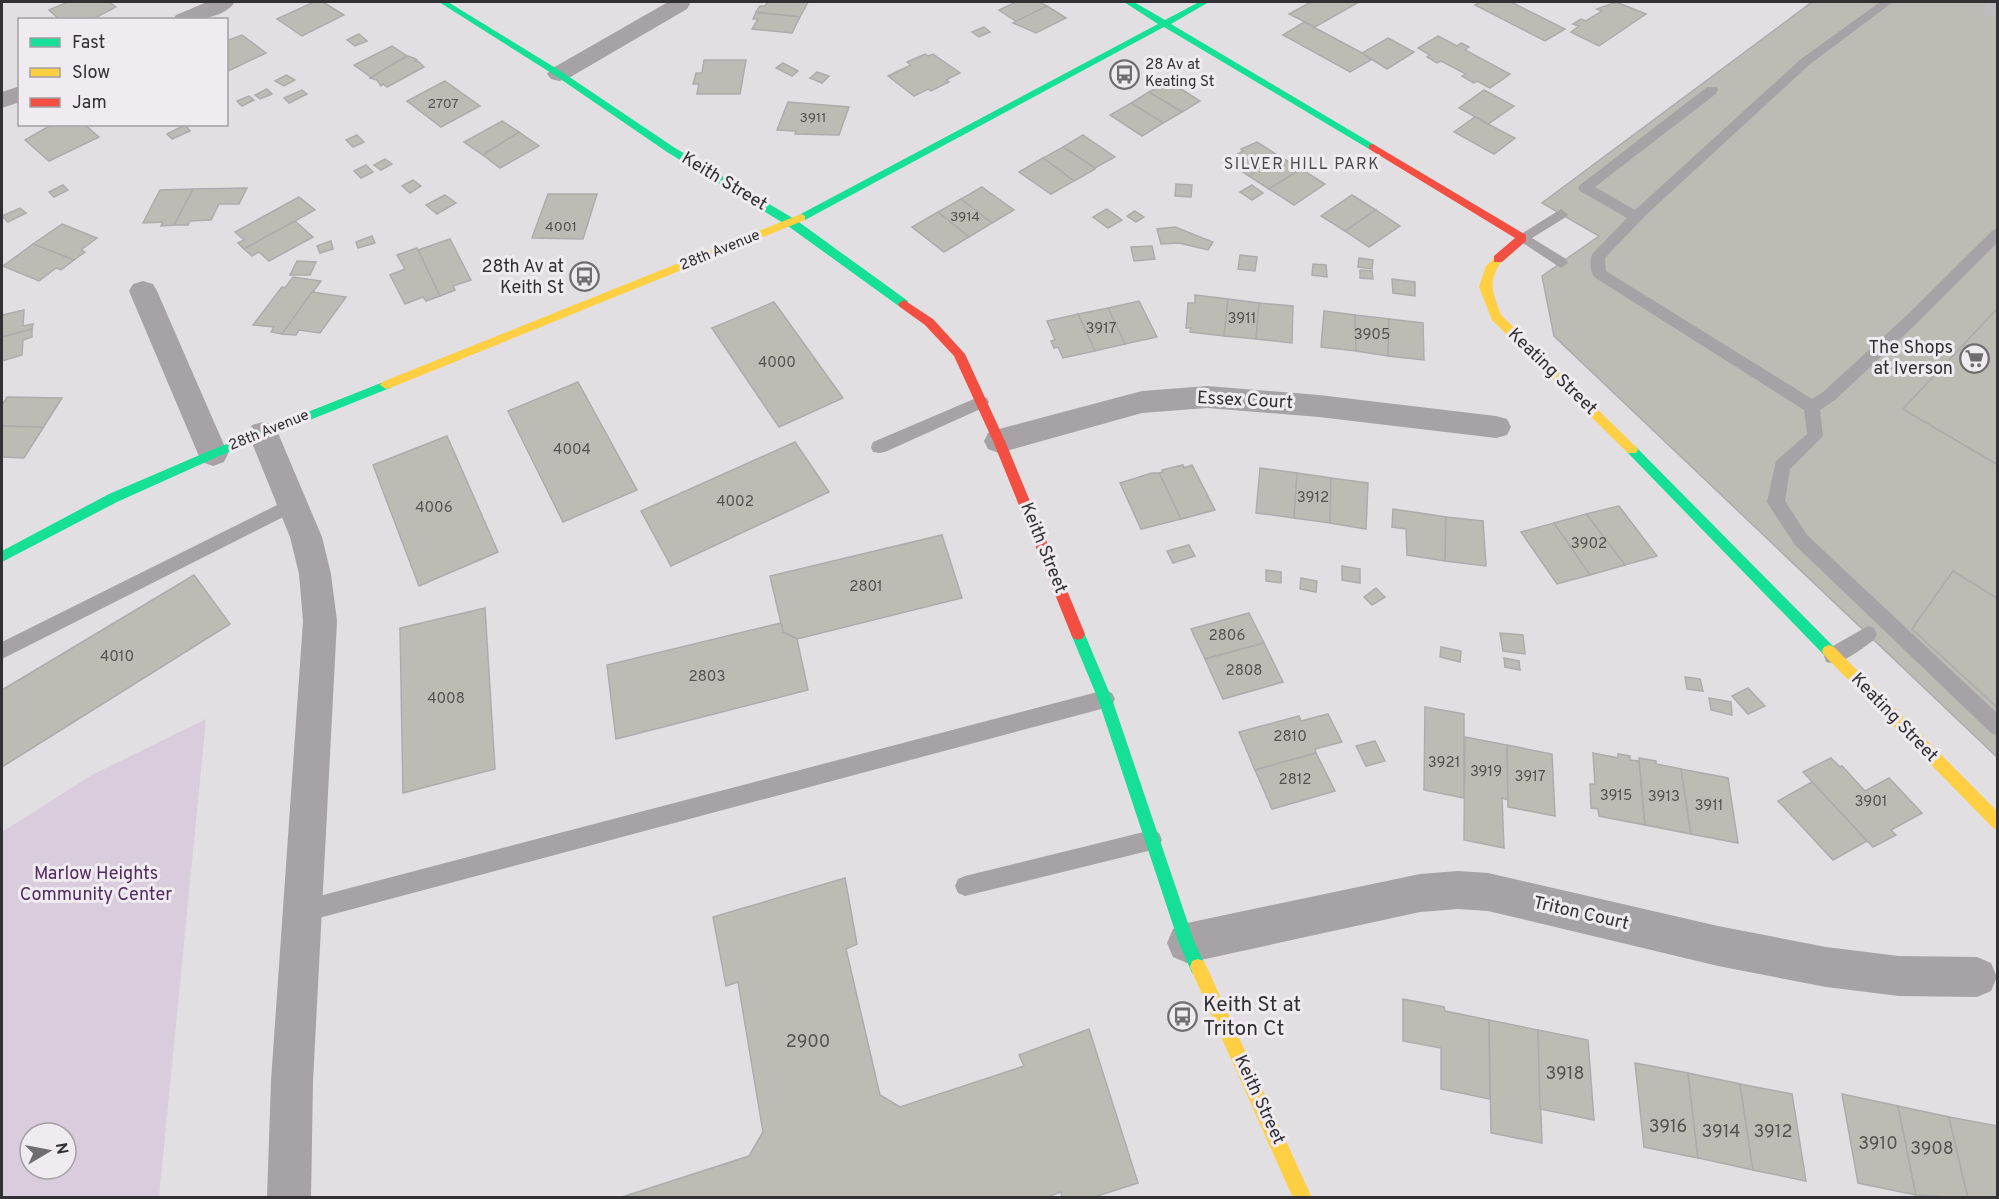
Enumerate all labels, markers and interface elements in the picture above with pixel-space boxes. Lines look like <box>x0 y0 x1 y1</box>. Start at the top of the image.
legend <box>18 18 228 126</box>
text: Fast <box>72 32 105 55</box>
place label: 28 Av at Keating St <box>1145 56 1215 92</box>
bus stop icon: 28 Av at Keating St <box>1108 58 1140 90</box>
text: Slow <box>72 62 110 85</box>
text: Jam <box>72 92 107 115</box>
house number: 2707 <box>427 96 459 113</box>
house number: 3911 <box>800 110 826 127</box>
street label: Keith Street <box>677 147 771 217</box>
district label: SILVER HILL PARK <box>1224 155 1380 175</box>
house number: 3914 <box>950 209 980 226</box>
house number: 4001 <box>545 219 577 236</box>
street label: 28th Avenue <box>677 226 763 276</box>
place label: 28th Av at Keith St <box>481 256 564 300</box>
bus stop icon: 28th Av at Keith St <box>569 261 601 293</box>
house number: 3911 <box>1228 310 1256 329</box>
house number: 3917 <box>1085 320 1117 339</box>
street label: Keating Street <box>1502 324 1602 420</box>
house number: 3905 <box>1354 326 1390 345</box>
place label: The Shops at Iverson <box>1869 337 1953 381</box>
supermarket icon: The Shops at Iverson <box>1958 342 1990 374</box>
house number: 4000 <box>758 354 796 373</box>
street label: Essex Court <box>1196 387 1294 415</box>
street label: 28th Avenue <box>226 406 312 456</box>
house number: 4004 <box>553 441 591 460</box>
house number: 3912 <box>1297 489 1329 508</box>
house number: 4002 <box>716 493 754 512</box>
house number: 4006 <box>415 499 453 518</box>
street label: Keith Street <box>1014 499 1072 597</box>
house number: 3902 <box>1571 535 1607 554</box>
house number: 2801 <box>849 578 883 597</box>
house number: 2806 <box>1209 627 1245 646</box>
house number: 4010 <box>100 648 134 667</box>
house number: 2808 <box>1226 662 1263 681</box>
house number: 2803 <box>689 668 725 687</box>
street label: Keating Street <box>1846 668 1942 768</box>
house number: 4008 <box>427 690 465 709</box>
house number: 2810 <box>1273 728 1307 747</box>
house number: 3921 <box>1428 754 1460 773</box>
house number: 3919 <box>1470 763 1502 782</box>
house number: 3917 <box>1514 768 1546 787</box>
house number: 2812 <box>1278 771 1312 790</box>
house number: 3915 <box>1600 787 1632 806</box>
house number: 3913 <box>1648 788 1680 807</box>
house number: 3901 <box>1855 793 1887 812</box>
house number: 3911 <box>1695 797 1723 816</box>
park label: Marlow Heights Community Center <box>20 863 172 907</box>
street label: Triton Court <box>1531 892 1631 936</box>
place label: Keith St at Triton Ct <box>1203 992 1301 1043</box>
bus stop icon: Keith St at Triton Ct <box>1166 1001 1198 1033</box>
house number: 2900 <box>786 1031 830 1054</box>
street label: Keith Street <box>1228 1052 1290 1148</box>
house number: 3918 <box>1546 1063 1584 1086</box>
house number: 3916 <box>1649 1116 1687 1139</box>
north arrow <box>18 1121 78 1181</box>
house number: 3914 <box>1702 1121 1740 1144</box>
house number: 3912 <box>1754 1121 1792 1144</box>
house number: 3910 <box>1858 1133 1898 1156</box>
house number: 3908 <box>1910 1138 1954 1161</box>
text: N <box>50 1141 72 1156</box>

